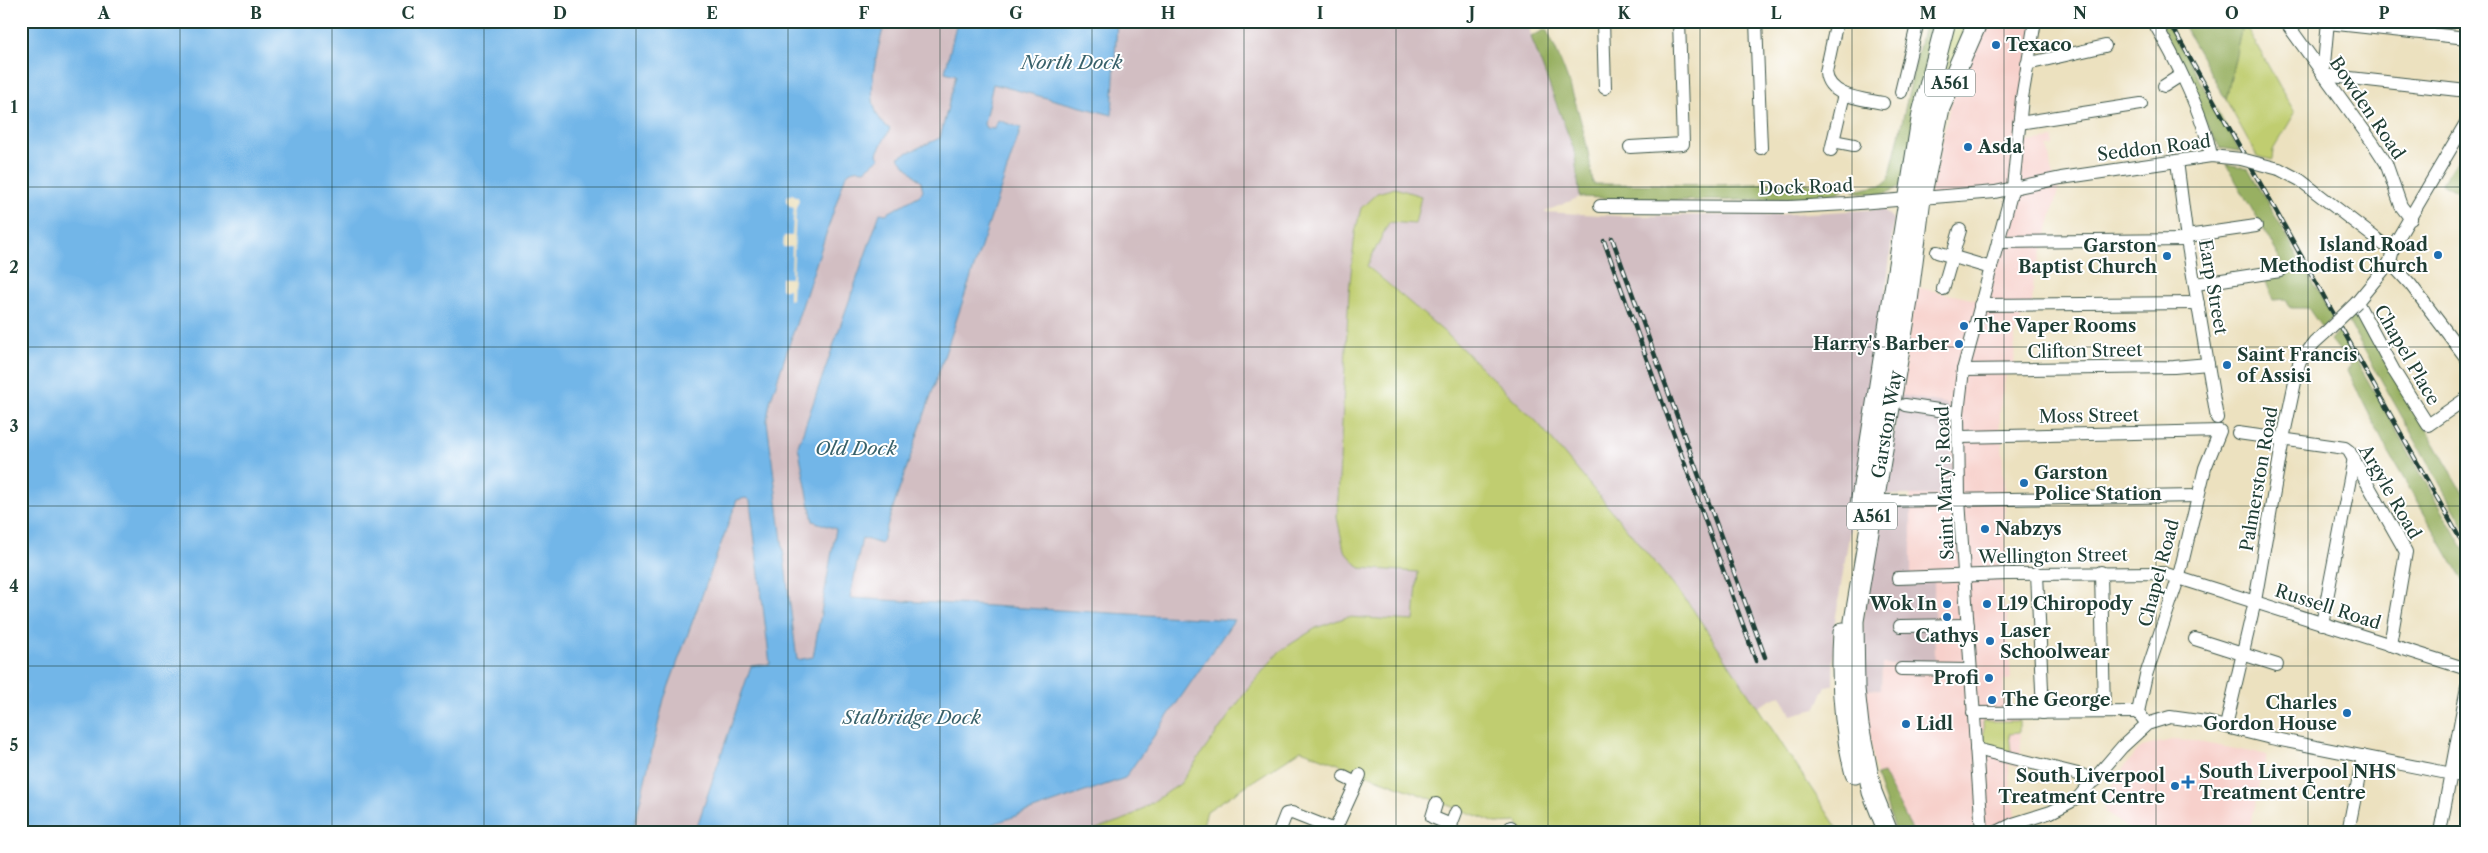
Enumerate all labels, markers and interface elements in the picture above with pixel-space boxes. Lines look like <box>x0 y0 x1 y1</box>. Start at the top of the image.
text: A <box>97 3 111 23</box>
text: B <box>250 3 262 23</box>
text: C <box>402 3 414 23</box>
text: D <box>553 3 567 23</box>
text: E <box>706 3 718 23</box>
text: F <box>859 3 870 23</box>
text: G <box>1009 3 1023 23</box>
text: H <box>1161 3 1175 23</box>
text: I <box>1317 3 1324 23</box>
text: J <box>1466 3 1475 23</box>
text: K <box>1618 3 1632 23</box>
text: L <box>1770 3 1782 23</box>
text: M <box>1920 3 1937 23</box>
text: N <box>2073 3 2087 23</box>
text: O <box>2225 3 2239 23</box>
text: P <box>2379 3 2390 23</box>
place label: Texaco <box>2006 34 2072 56</box>
marker: Texaco <box>1990 39 2002 51</box>
water label: North Dock <box>1019 51 1123 74</box>
street label: Bowden Road <box>2325 52 2409 164</box>
road number: A561 <box>1925 70 1975 96</box>
text: 1 <box>10 97 18 117</box>
street label: Seddon Road <box>2096 130 2212 166</box>
place label: Asda <box>1977 136 2023 158</box>
marker: Asda <box>1962 141 1974 153</box>
street label: Dock Road <box>1758 174 1854 200</box>
place label: Island Road Methodist Church <box>2260 234 2429 277</box>
place label: Garston Baptist Church <box>2018 235 2158 278</box>
street label: Earp Street <box>2194 238 2232 337</box>
marker: Island Road Methodist Church <box>2432 249 2444 261</box>
marker: Garston Baptist Church <box>2161 250 2173 262</box>
text: 2 <box>9 257 19 277</box>
street label: Chapel Place <box>2369 301 2445 409</box>
place label: The Vaper Rooms <box>1974 315 2136 337</box>
marker: The Vaper Rooms <box>1958 320 1970 332</box>
place label: Harry's Barber <box>1813 333 1949 355</box>
marker: Harry's Barber <box>1953 338 1965 350</box>
street label: Clifton Street <box>2027 339 2143 363</box>
place label: Saint Francis of Assisi <box>2237 344 2357 387</box>
marker: Saint Francis of Assisi <box>2221 359 2233 371</box>
street label: Garston Way <box>1867 368 1907 480</box>
street label: Moss Street <box>2039 404 2140 428</box>
street label: Palmerston Road <box>2235 405 2283 553</box>
street label: Saint Mary's Road <box>1931 406 1959 560</box>
text: 3 <box>9 416 19 436</box>
water label: Old Dock <box>815 437 897 460</box>
street label: Argyle Road <box>2354 440 2426 543</box>
place label: Garston Police Station <box>2034 462 2163 505</box>
marker: Garston Police Station <box>2018 477 2030 489</box>
road number: A561 <box>1847 502 1897 530</box>
street label: Chapel Road <box>2134 517 2184 629</box>
place label: Nabzys <box>1995 518 2062 540</box>
marker: Nabzys <box>1979 523 1991 535</box>
street label: Wellington Street <box>1977 544 2129 568</box>
text: 4 <box>9 576 19 596</box>
street label: Russell Road <box>2272 580 2384 634</box>
place label: Wok In <box>1869 593 1938 615</box>
place label: L19 Chiropody <box>1997 593 2133 615</box>
marker: Wok In <box>1941 598 1953 610</box>
marker: L19 Chiropody <box>1981 598 1993 610</box>
marker: Cathys <box>1941 611 1953 623</box>
place label: Laser Schoolwear <box>2000 620 2110 663</box>
place label: Cathys <box>1915 625 1979 647</box>
marker: Laser Schoolwear <box>1984 635 1996 647</box>
place label: Profi <box>1933 667 1980 689</box>
marker: Profi <box>1983 672 1995 684</box>
place label: The George <box>2002 689 2111 711</box>
place label: Charles Gordon House <box>2203 692 2337 735</box>
marker: The George <box>1986 694 1998 706</box>
water label: Stalbridge Dock <box>842 706 981 729</box>
marker: Charles Gordon House <box>2341 707 2353 719</box>
place label: Lidl <box>1916 713 1953 735</box>
marker: Lidl <box>1900 718 1912 730</box>
text: 5 <box>10 735 19 755</box>
place label: South Liverpool NHS Treatment Centre <box>2199 761 2396 804</box>
place label: South Liverpool Treatment Centre <box>1998 765 2165 808</box>
marker: South Liverpool NHS Treatment Centre <box>2181 775 2195 789</box>
marker: South Liverpool Treatment Centre <box>2169 780 2181 792</box>

